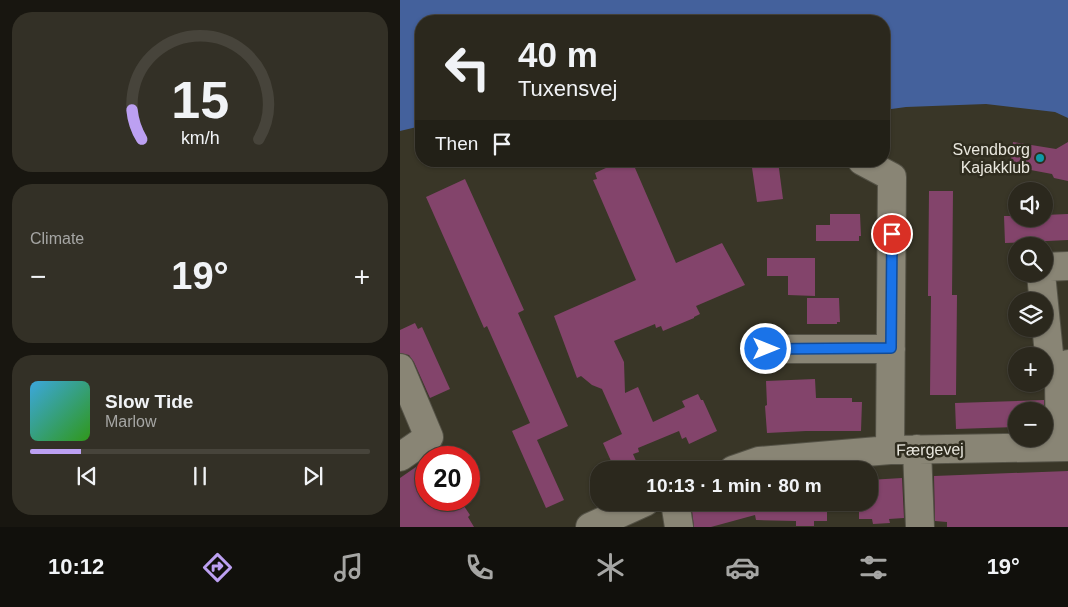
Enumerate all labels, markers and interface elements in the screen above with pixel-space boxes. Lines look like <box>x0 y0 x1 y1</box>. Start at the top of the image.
icon: left <box>435 35 500 100</box>
text: 40 m <box>518 35 598 74</box>
text: 15 <box>171 71 229 129</box>
text: Tuxensvej <box>518 76 617 101</box>
text: km/h <box>181 128 219 148</box>
icon: arrive <box>488 130 516 158</box>
text: Then <box>435 133 478 154</box>
place label: Svendborg Kajakklub <box>953 141 1030 176</box>
marker: Svendborg Kajakklub <box>1034 152 1046 164</box>
map controls <box>1008 182 1053 447</box>
button: sound <box>1008 182 1053 227</box>
pin <box>871 213 913 255</box>
icon: arrive <box>878 220 906 248</box>
text: Climate <box>30 230 84 247</box>
button: search <box>1008 237 1053 282</box>
text: 19° <box>171 255 229 297</box>
text: − <box>30 261 46 292</box>
text: + <box>354 261 370 292</box>
button: layers <box>1008 292 1053 337</box>
position arrow <box>739 322 791 374</box>
button: + <box>1008 347 1053 392</box>
text: Slow Tide <box>105 391 193 412</box>
button: − <box>1008 402 1053 447</box>
text: Marlow <box>105 413 157 430</box>
street label: Færgevej <box>896 440 964 459</box>
speed limit sign: 20 <box>415 446 480 511</box>
icon: previous <box>73 462 101 490</box>
icon: pause <box>186 462 214 490</box>
icon: next <box>299 462 327 490</box>
text: 10:13 · 1 min · 80 m <box>646 475 822 496</box>
icon: directions <box>200 550 235 585</box>
icon: music <box>331 550 366 585</box>
icon: phone <box>462 550 497 585</box>
icon: climate <box>593 550 628 585</box>
icon: car <box>725 550 760 585</box>
icon: filters <box>856 550 891 585</box>
text: 10:12 <box>48 554 104 579</box>
text: 19° <box>987 554 1020 579</box>

